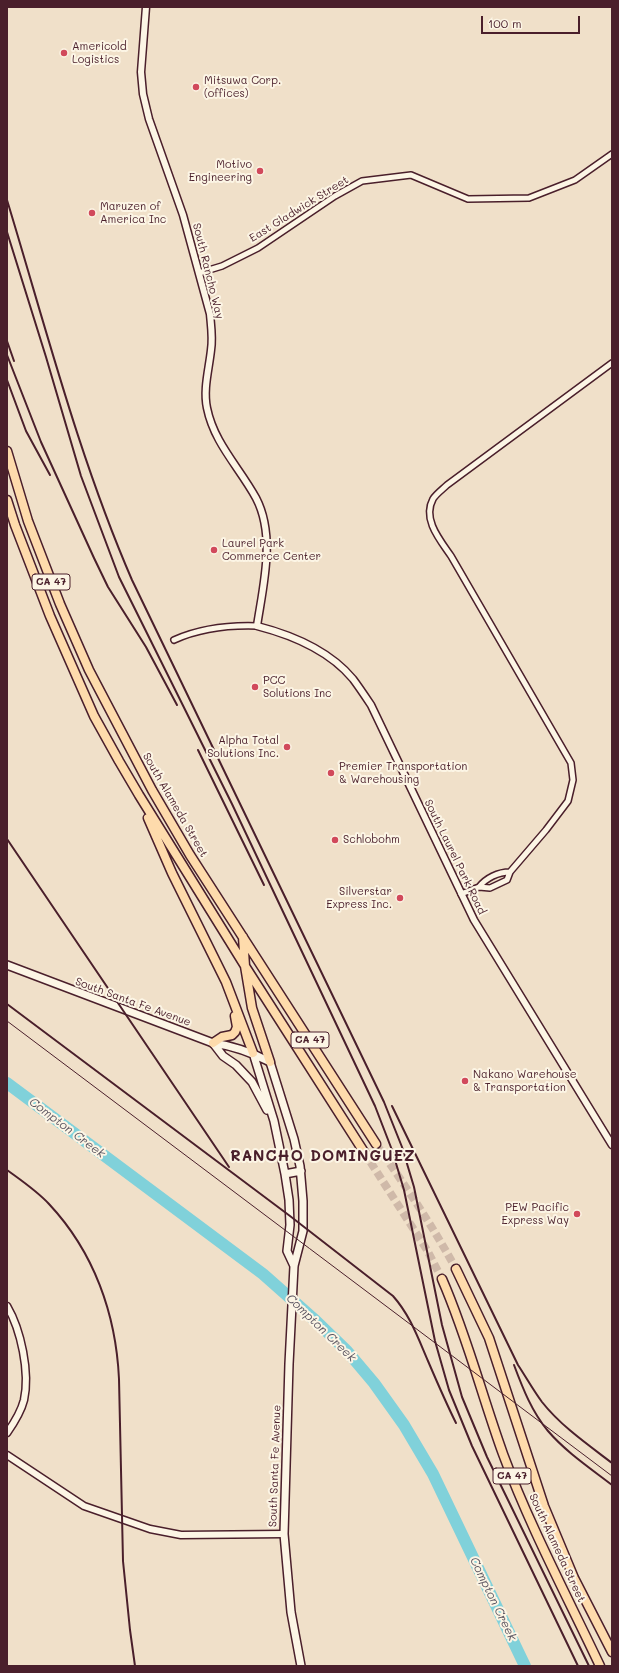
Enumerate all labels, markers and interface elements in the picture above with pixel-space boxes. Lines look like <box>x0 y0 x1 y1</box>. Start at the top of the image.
scale bar <box>483 8 582 34</box>
text: 100 m <box>488 15 522 31</box>
place label: Americold Logistics <box>72 40 127 66</box>
marker: Americold Logistics <box>59 48 69 58</box>
place label: Mitsuwa Corp. (offices) <box>204 74 281 100</box>
marker: Mitsuwa Corp. (offices) <box>191 82 201 92</box>
place label: Motivo Engineering <box>189 158 252 184</box>
marker: Motivo Engineering <box>255 166 265 176</box>
street label: East Gladwick Street <box>247 173 351 245</box>
place label: Maruzen of America Inc <box>100 200 166 226</box>
marker: Maruzen of America Inc <box>87 208 97 218</box>
street label: South Rancho Way <box>190 222 226 320</box>
place label: Laurel Park Commerce Center <box>222 537 321 563</box>
marker: Laurel Park Commerce Center <box>209 545 219 555</box>
road number: CA 47 <box>32 574 70 590</box>
place label: PCC Solutions Inc <box>263 674 332 700</box>
marker: PCC Solutions Inc <box>250 682 260 692</box>
place label: Alpha Total Solutions Inc. <box>207 734 279 760</box>
marker: Alpha Total Solutions Inc. <box>282 742 292 752</box>
street label: South Alameda Street <box>140 750 210 860</box>
place label: Premier Transportation & Warehousing <box>339 760 467 786</box>
marker: Premier Transportation & Warehousing <box>326 768 336 778</box>
street label: South Laurel Park Road <box>421 797 489 917</box>
place label: Schlobohm <box>343 833 400 847</box>
marker: Schlobohm <box>330 835 340 845</box>
place label: Silverstar Express Inc. <box>326 885 392 911</box>
marker: Silverstar Express Inc. <box>395 893 405 903</box>
street label: South Santa Fe Avenue <box>73 975 193 1029</box>
road number: CA 47 <box>291 1032 329 1048</box>
place label: Nakano Warehouse & Transportation <box>473 1068 577 1094</box>
marker: Nakano Warehouse & Transportation <box>460 1076 470 1086</box>
water label: Compton Creek <box>26 1095 108 1161</box>
district label: RANCHO DOMINGUEZ <box>230 1147 416 1165</box>
place label: PEW Pacific Express Way <box>502 1201 569 1227</box>
marker: PEW Pacific Express Way <box>572 1209 582 1219</box>
water label: Compton Creek <box>283 1291 359 1365</box>
street label: South Santa Fe Avenue <box>266 1405 284 1527</box>
road number: CA 47 <box>493 1468 531 1484</box>
street label: South Alameda Street <box>526 1492 588 1604</box>
water label: Compton Creek <box>467 1555 519 1643</box>

